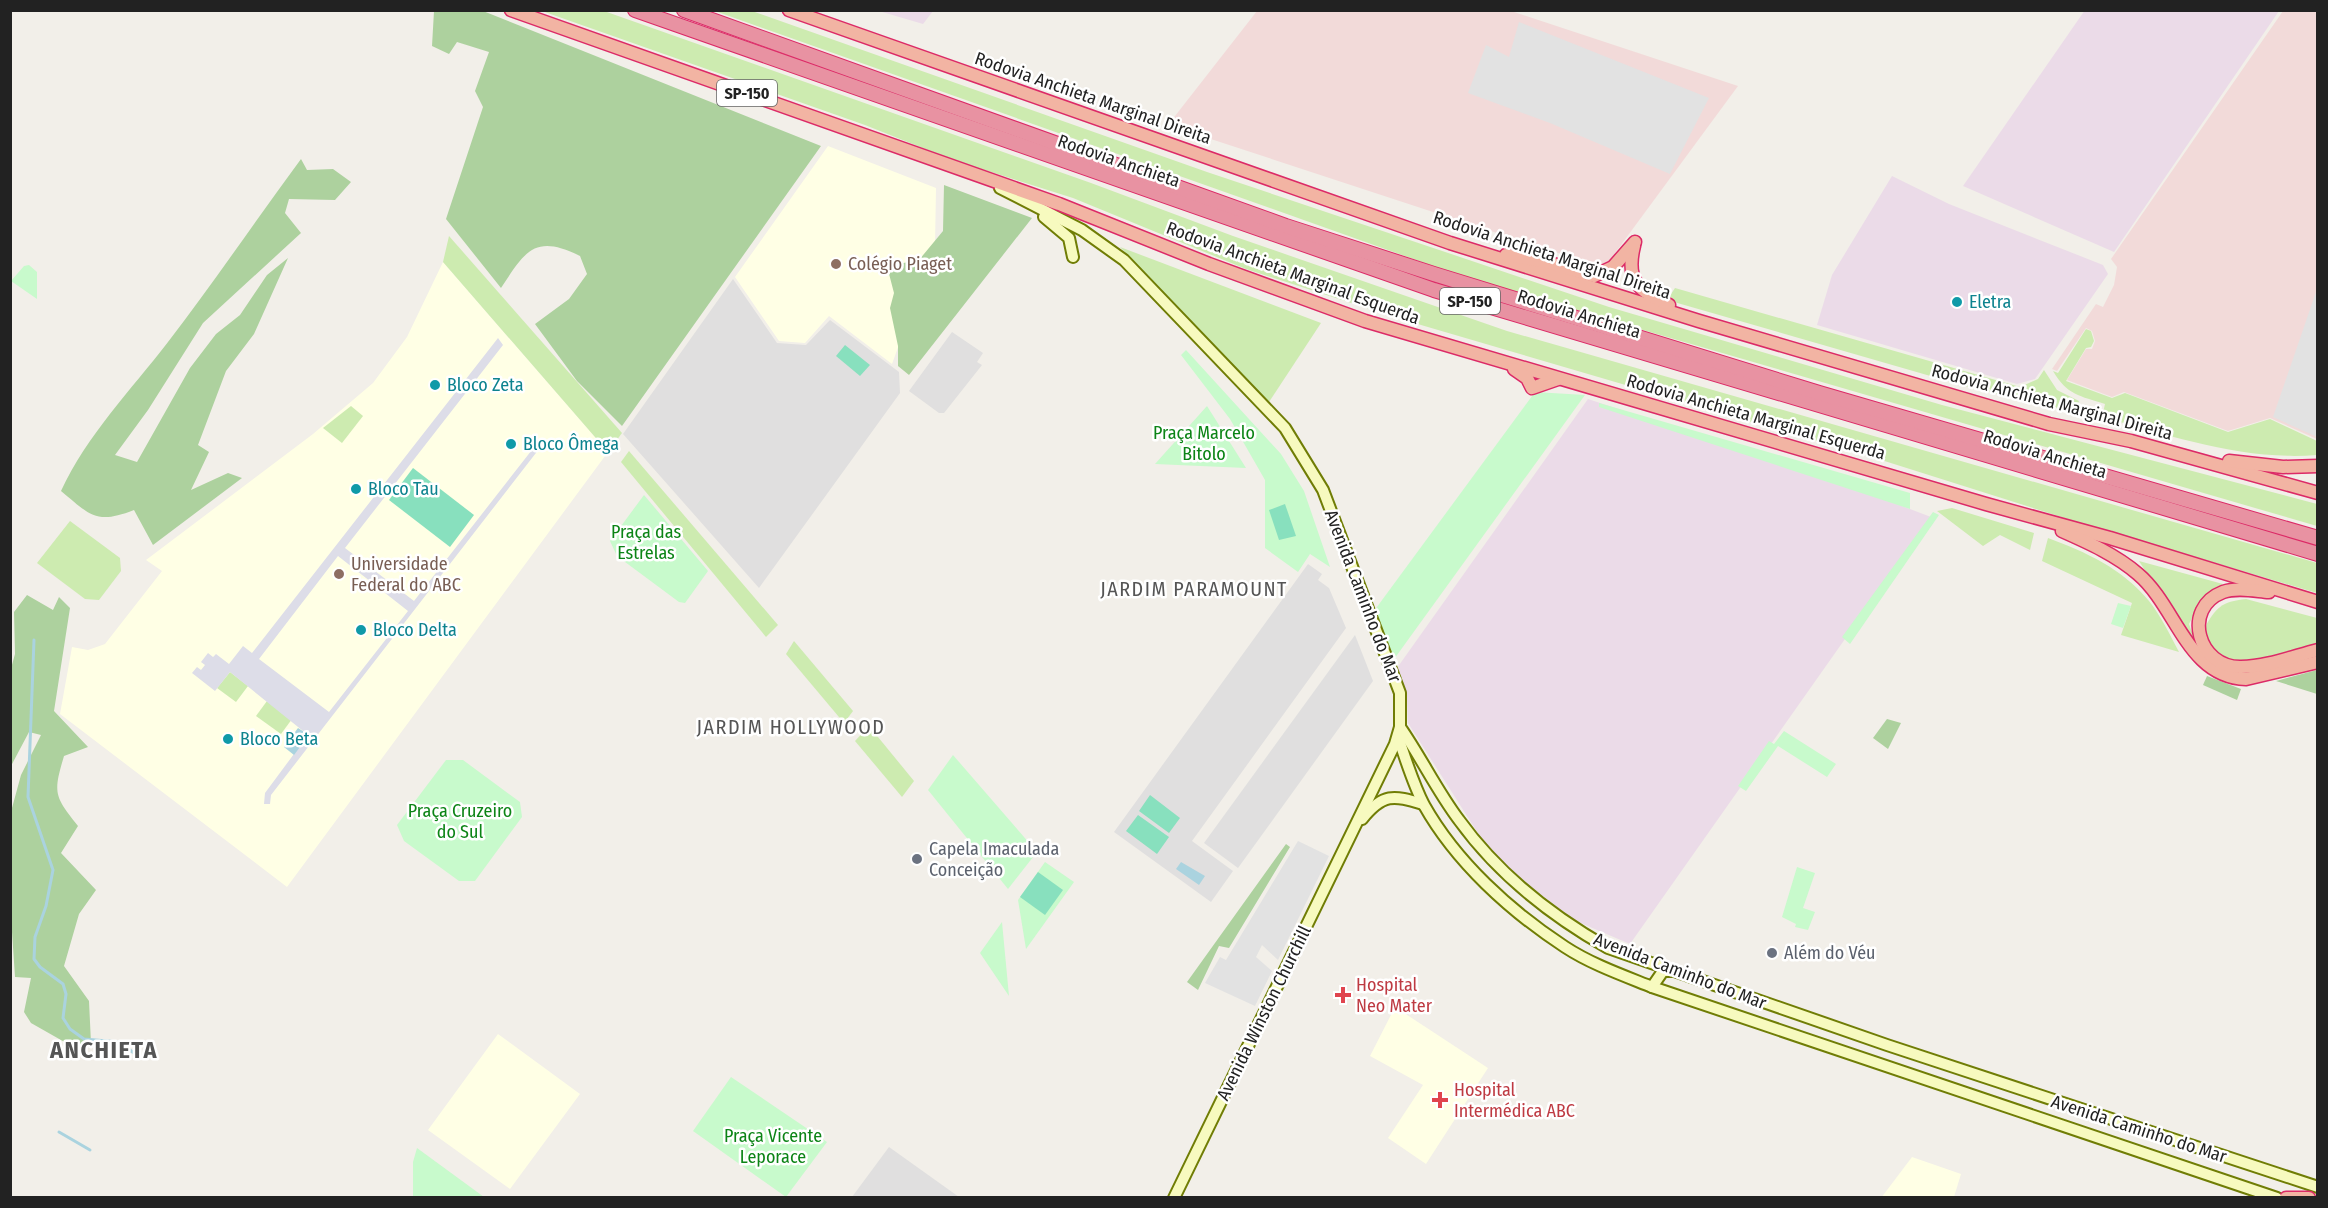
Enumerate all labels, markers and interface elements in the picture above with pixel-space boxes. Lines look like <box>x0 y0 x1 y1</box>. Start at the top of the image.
street label: Rodovia Anchieta Marginal Direita <box>972 47 1214 149</box>
road number: SP-150 <box>717 80 777 106</box>
street label: Rodovia Anchieta <box>1055 130 1183 192</box>
street label: Rodovia Anchieta Marginal Direita <box>1430 206 1674 304</box>
street label: Rodovia Anchieta Marginal Esquerda <box>1163 217 1423 329</box>
place label: Colégio Piaget <box>848 253 952 275</box>
marker: Colégio Piaget <box>829 257 843 271</box>
street label: Rodovia Anchieta <box>1515 285 1643 343</box>
road number: SP-150 <box>1440 288 1500 314</box>
place label: Eletra <box>1969 291 2011 313</box>
marker: Eletra <box>1950 295 1964 309</box>
street label: Rodovia Anchieta Marginal Direita <box>1929 359 2175 445</box>
street label: Rodovia Anchieta Marginal Esquerda <box>1624 369 1888 465</box>
place label: Bloco Zeta <box>447 374 524 396</box>
marker: Bloco Zeta <box>428 378 442 392</box>
park label: Praça Marcelo Bitolo <box>1153 422 1255 465</box>
street label: Rodovia Anchieta <box>1981 425 2109 483</box>
place label: Bloco Ômega <box>523 433 619 455</box>
marker: Bloco Ômega <box>504 437 518 451</box>
place label: Bloco Tau <box>368 478 439 500</box>
marker: Bloco Tau <box>349 482 363 496</box>
street label: Avenida Caminho do Mar <box>1320 507 1406 686</box>
park label: Praça das Estrelas <box>611 521 681 564</box>
place label: Universidade Federal do ABC <box>351 553 461 596</box>
marker: Universidade Federal do ABC <box>332 567 346 581</box>
district label: JARDIM PARAMOUNT <box>1100 577 1288 601</box>
place label: Bloco Delta <box>373 619 457 641</box>
marker: Bloco Delta <box>354 623 368 637</box>
district label: JARDIM HOLLYWOOD <box>697 715 885 739</box>
place label: Bloco Beta <box>240 728 319 750</box>
marker: Bloco Beta <box>221 732 235 746</box>
park label: Praça Cruzeiro do Sul <box>408 800 512 843</box>
place label: Capela Imaculada Conceição <box>929 838 1059 881</box>
marker: Capela Imaculada Conceição <box>910 852 924 866</box>
street label: Avenida Winston Churchill <box>1212 922 1316 1104</box>
street label: Avenida Caminho do Mar <box>1591 928 1770 1014</box>
place label: Além do Véu <box>1784 942 1875 964</box>
marker: Além do Véu <box>1765 946 1779 960</box>
place label: Hospital Neo Mater <box>1356 974 1433 1017</box>
marker: Hospital Neo Mater <box>1334 986 1352 1004</box>
district label: ANCHIETA <box>49 1036 158 1064</box>
place label: Hospital Intermédica ABC <box>1454 1079 1575 1122</box>
street label: Avenida Caminho do Mar <box>2049 1090 2230 1168</box>
marker: Hospital Intermédica ABC <box>1431 1091 1449 1109</box>
park label: Praça Vicente Leporace <box>724 1125 822 1168</box>

